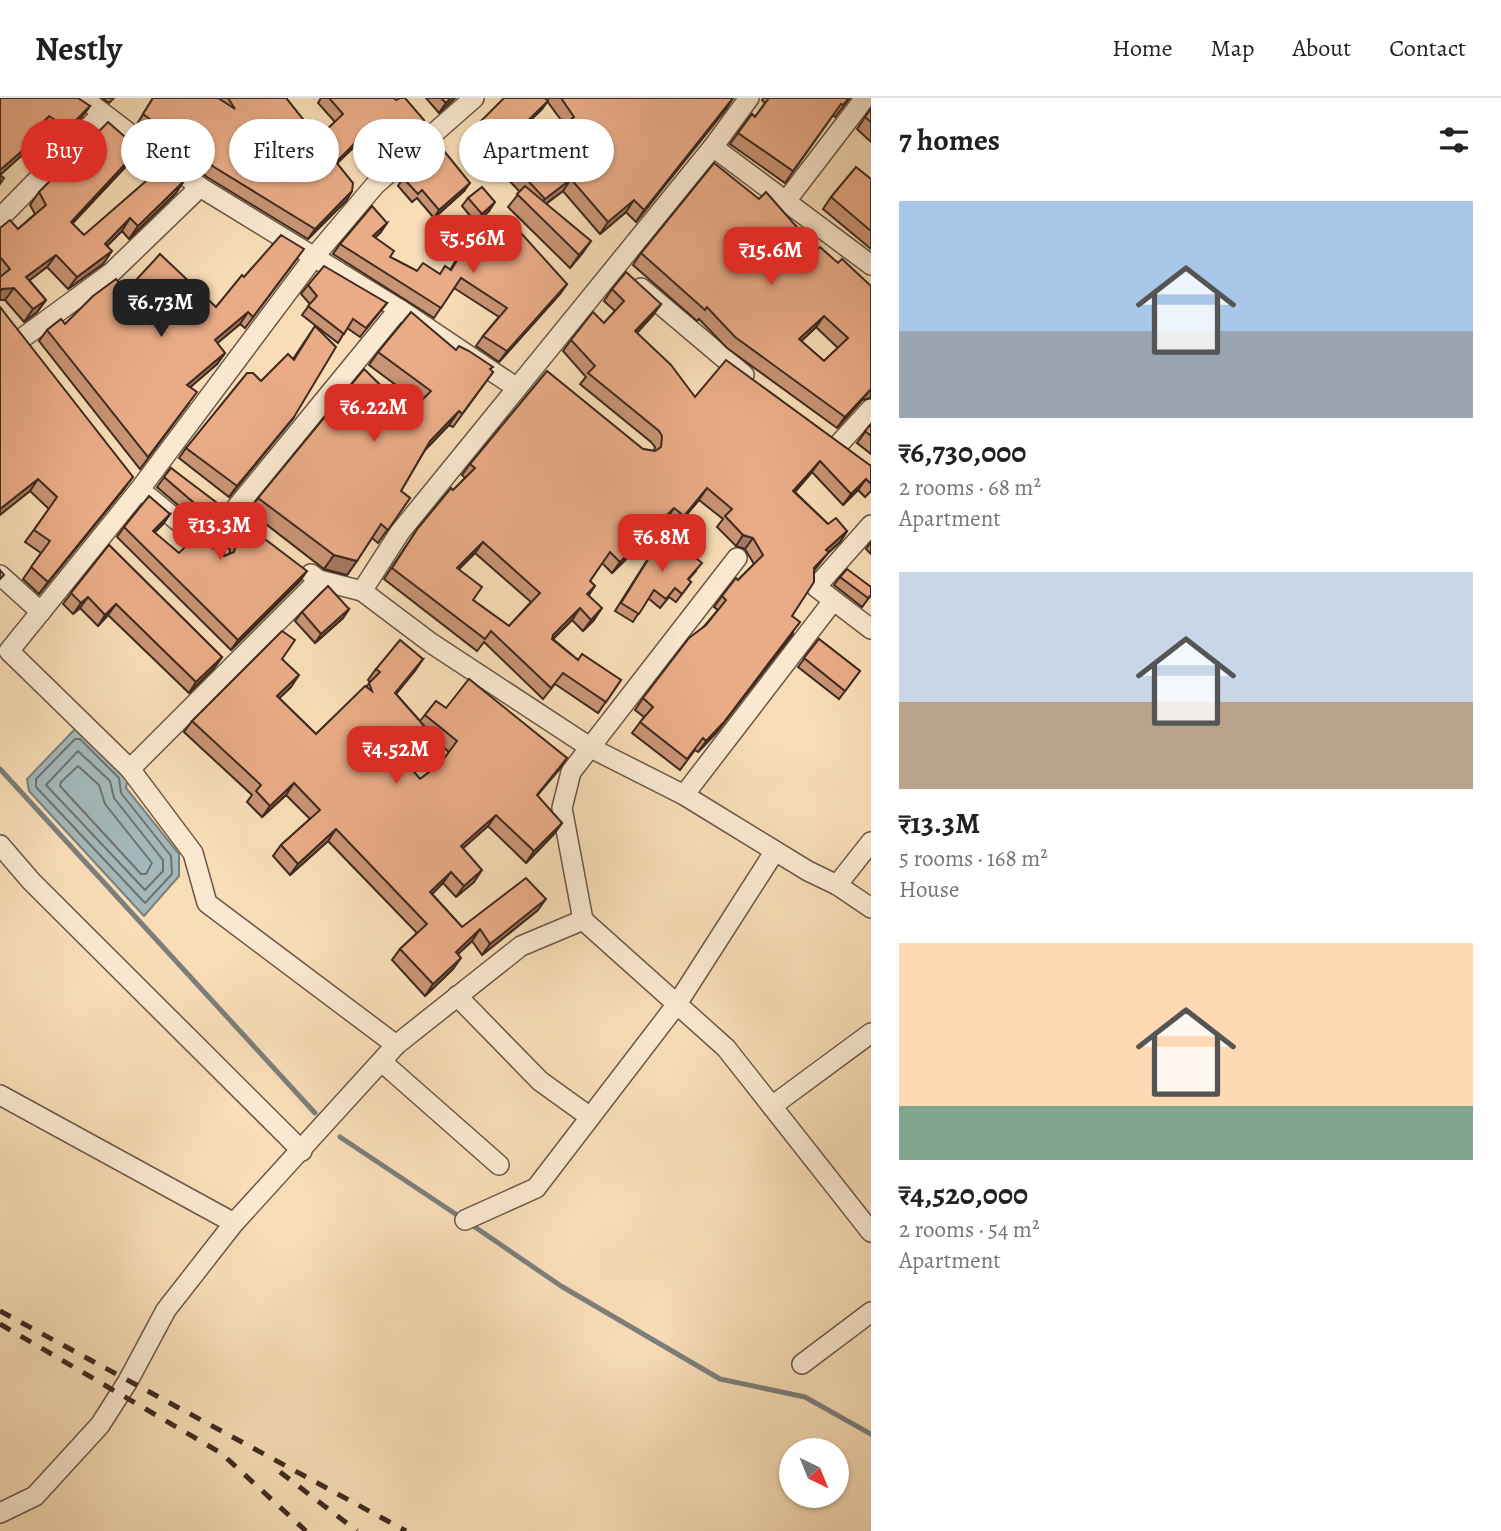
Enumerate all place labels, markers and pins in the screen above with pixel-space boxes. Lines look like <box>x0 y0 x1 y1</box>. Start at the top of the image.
pin: ₹5.56M <box>416 216 530 275</box>
pin: ₹15.6M <box>714 228 828 287</box>
pin: ₹6.73M <box>104 280 218 339</box>
pin: ₹6.22M <box>317 384 431 444</box>
pin: ₹13.3M <box>163 503 277 562</box>
pin: ₹6.8M <box>613 514 711 574</box>
pin: ₹4.52M <box>339 726 453 786</box>

